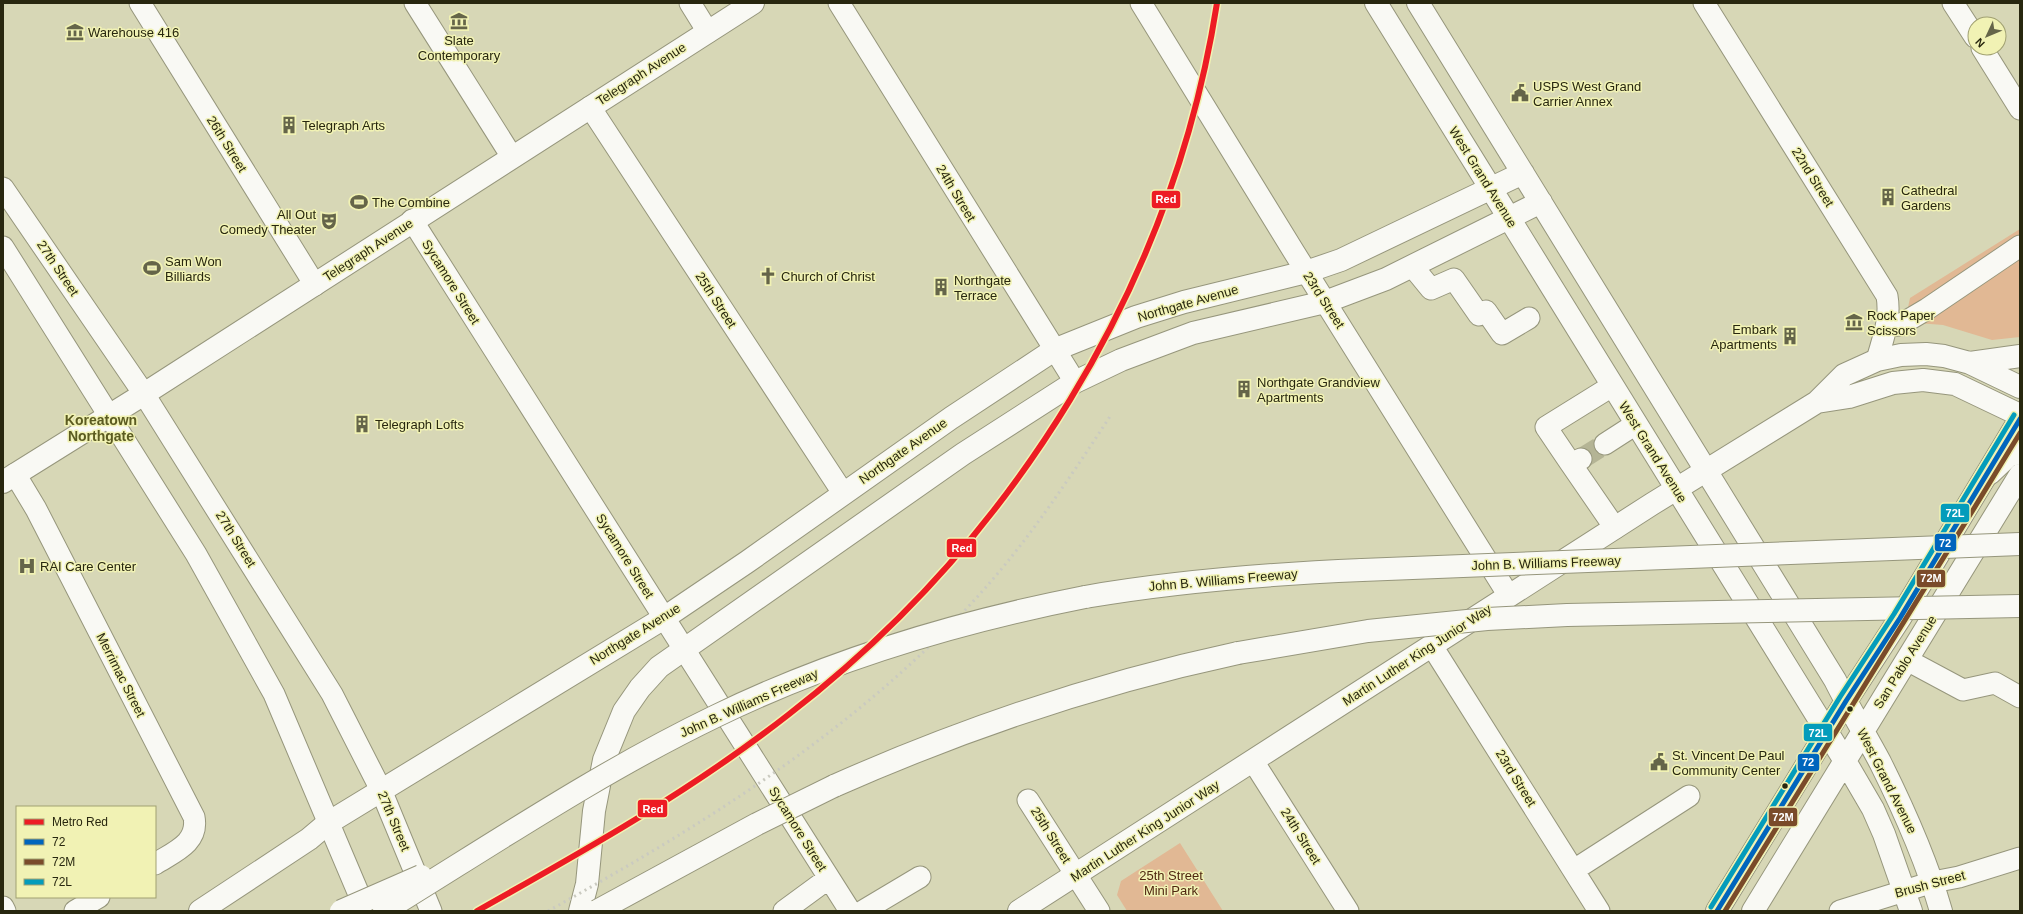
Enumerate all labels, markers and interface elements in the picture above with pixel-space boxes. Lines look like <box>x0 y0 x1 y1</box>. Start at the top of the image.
museum icon: Slate Contemporary <box>449 11 469 31</box>
north arrow <box>1967 16 2007 56</box>
museum icon: Warehouse 416 <box>65 22 85 42</box>
place label: Warehouse 416 <box>88 25 179 40</box>
place label: Slate Contemporary <box>418 33 501 63</box>
text: N <box>1973 36 1987 50</box>
street label: Telegraph Avenue <box>593 39 689 109</box>
place label: USPS West Grand Carrier Annex <box>1533 79 1641 109</box>
public building icon: USPS West Grand Carrier Annex <box>1510 83 1530 103</box>
street label: 26th Street <box>204 113 250 175</box>
building icon: Telegraph Arts <box>279 115 299 135</box>
place label: Telegraph Arts <box>302 118 386 133</box>
street label: West Grand Avenue <box>1446 124 1520 230</box>
street label: 22nd Street <box>1789 145 1837 210</box>
street label: 24th Street <box>933 162 979 224</box>
place label: Cathedral Gardens <box>1901 183 1957 213</box>
building icon: Cathedral Gardens <box>1878 187 1898 207</box>
line badge: Red <box>1151 190 1181 209</box>
sports icon: The Combine <box>349 192 369 212</box>
text: Red <box>1156 193 1176 205</box>
place label: The Combine <box>372 195 450 210</box>
place label: All Out Comedy Theater <box>219 207 317 237</box>
theatre icon: All Out Comedy Theater <box>319 211 339 231</box>
street label: Telegraph Avenue <box>320 215 416 285</box>
street label: 27th Street <box>34 237 82 299</box>
street label: Sycamore Street <box>419 237 483 327</box>
place label: Sam Won Billiards <box>165 254 222 284</box>
sports icon: Sam Won Billiards <box>142 258 162 278</box>
church icon: Church of Christ <box>758 266 778 286</box>
street label: 25th Street <box>692 269 740 331</box>
place label: Church of Christ <box>781 269 875 284</box>
street label: 23rd Street <box>1300 269 1348 331</box>
place label: Northgate Terrace <box>954 273 1011 303</box>
building icon: Northgate Terrace <box>931 277 951 297</box>
street label: Northgate Avenue <box>1136 281 1240 325</box>
place label: Rock Paper Scissors <box>1867 308 1936 338</box>
museum icon: Rock Paper Scissors <box>1844 312 1864 332</box>
place label: Embark Apartments <box>1711 322 1777 352</box>
building icon: Embark Apartments <box>1780 326 1800 346</box>
place label: Northgate Grandview Apartments <box>1257 375 1380 405</box>
building icon: Northgate Grandview Apartments <box>1234 379 1254 399</box>
street label: West Grand Avenue <box>1616 399 1690 505</box>
district label: Koreatown Northgate <box>65 412 137 444</box>
building icon: Telegraph Lofts <box>352 414 372 434</box>
street label: Northgate Avenue <box>856 415 950 487</box>
place label: Telegraph Lofts <box>375 417 464 432</box>
line badge: 72L <box>1940 503 1970 523</box>
text: 72L <box>1946 507 1965 519</box>
street label: 27th Street <box>213 508 259 570</box>
street label: Sycamore Street <box>593 511 657 601</box>
line badge: 72 <box>1934 533 1957 552</box>
text: 72 <box>1939 537 1951 549</box>
line badge: Red <box>946 538 977 558</box>
text: Red <box>952 542 972 554</box>
street label: John B. Williams Freeway <box>1471 553 1621 573</box>
hospital icon: RAI Care Center <box>17 556 37 576</box>
place label: RAI Care Center <box>40 559 137 574</box>
street label: John B. Williams Freeway <box>1148 566 1299 594</box>
line badge: 72M <box>1916 569 1946 588</box>
text: 72M <box>1920 572 1942 584</box>
street label: Northgate Avenue <box>587 600 683 668</box>
street label: Martin Luther King Junior Way <box>1340 601 1495 709</box>
street label: San Pablo Avenue <box>1870 613 1940 711</box>
street label: Merrimac Street <box>93 630 149 720</box>
street label: John B. Williams Freeway <box>678 666 821 740</box>
unlabelled marker <box>1845 704 1855 714</box>
line badge: 72L <box>1803 723 1833 742</box>
street label: West Grand Avenue <box>1854 726 1920 836</box>
text: 72L <box>1809 727 1828 739</box>
street label: 23rd Street <box>1493 747 1540 810</box>
place label: St. Vincent De Paul Community Center <box>1672 748 1785 778</box>
public building icon: St. Vincent De Paul Community Center <box>1649 752 1669 772</box>
line badge: 72 <box>1797 753 1820 772</box>
text: 72 <box>1802 756 1814 768</box>
street label: Martin Luther King Junior Way <box>1068 777 1223 885</box>
unlabelled marker <box>1780 781 1790 791</box>
street label: Sycamore Street <box>766 784 830 874</box>
street label: 27th Street <box>375 789 413 854</box>
line badge: Red <box>637 799 668 818</box>
text: Red <box>643 803 663 815</box>
street label: 25th Street <box>1028 804 1074 866</box>
street label: 24th Street <box>1278 805 1324 867</box>
legend <box>16 806 156 898</box>
line badge: 72M <box>1768 807 1798 827</box>
text: 72M <box>1772 811 1794 823</box>
text: Metro Red <box>52 815 108 829</box>
text: 72 <box>52 835 66 849</box>
text: 72M <box>52 855 75 869</box>
street label: Brush Street <box>1893 867 1967 901</box>
park label: 25th Street Mini Park <box>1139 868 1203 898</box>
text: 72L <box>52 875 72 889</box>

